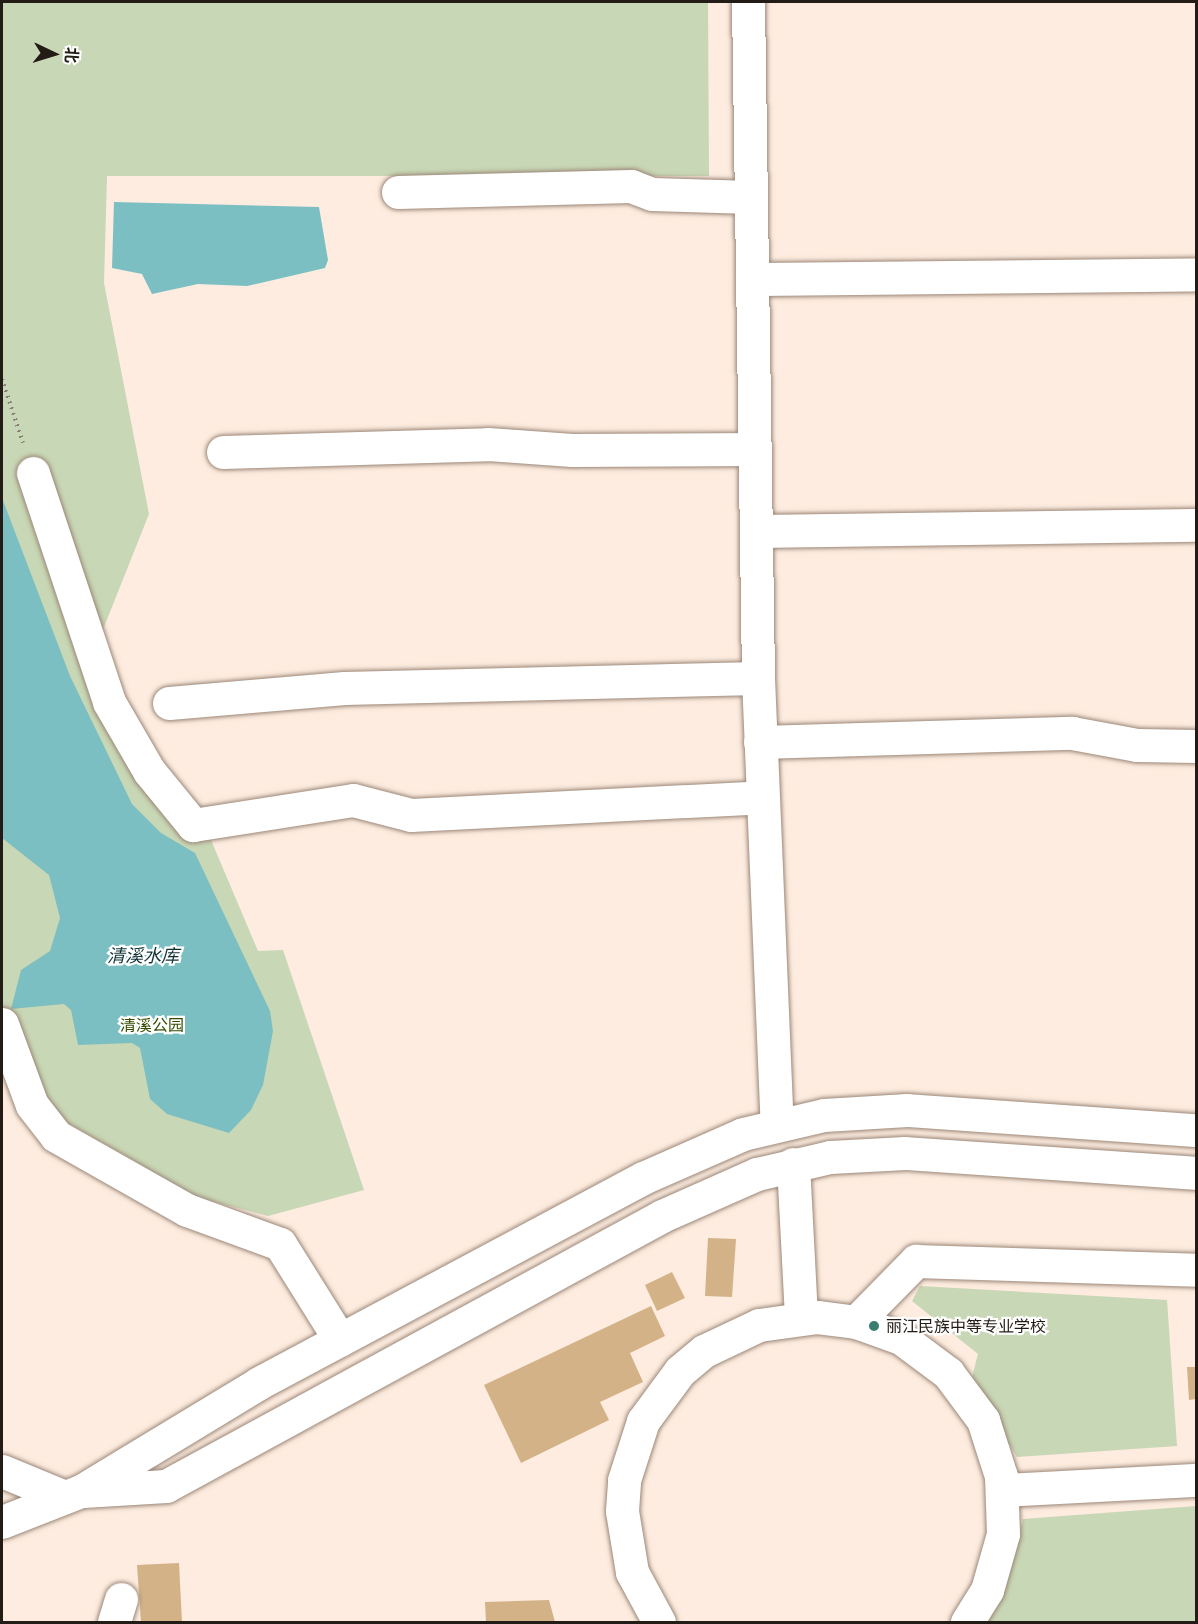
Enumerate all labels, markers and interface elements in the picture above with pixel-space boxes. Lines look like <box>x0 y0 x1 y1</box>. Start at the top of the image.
north arrow <box>24 24 84 84</box>
text: 北 <box>62 47 82 64</box>
water label: 清溪水库 <box>107 944 179 966</box>
park label: 清溪公园 <box>120 1015 184 1035</box>
place label: 丽江民族中等专业学校 <box>886 1316 1046 1336</box>
marker: 丽江民族中等专业学校 <box>867 1319 881 1333</box>

